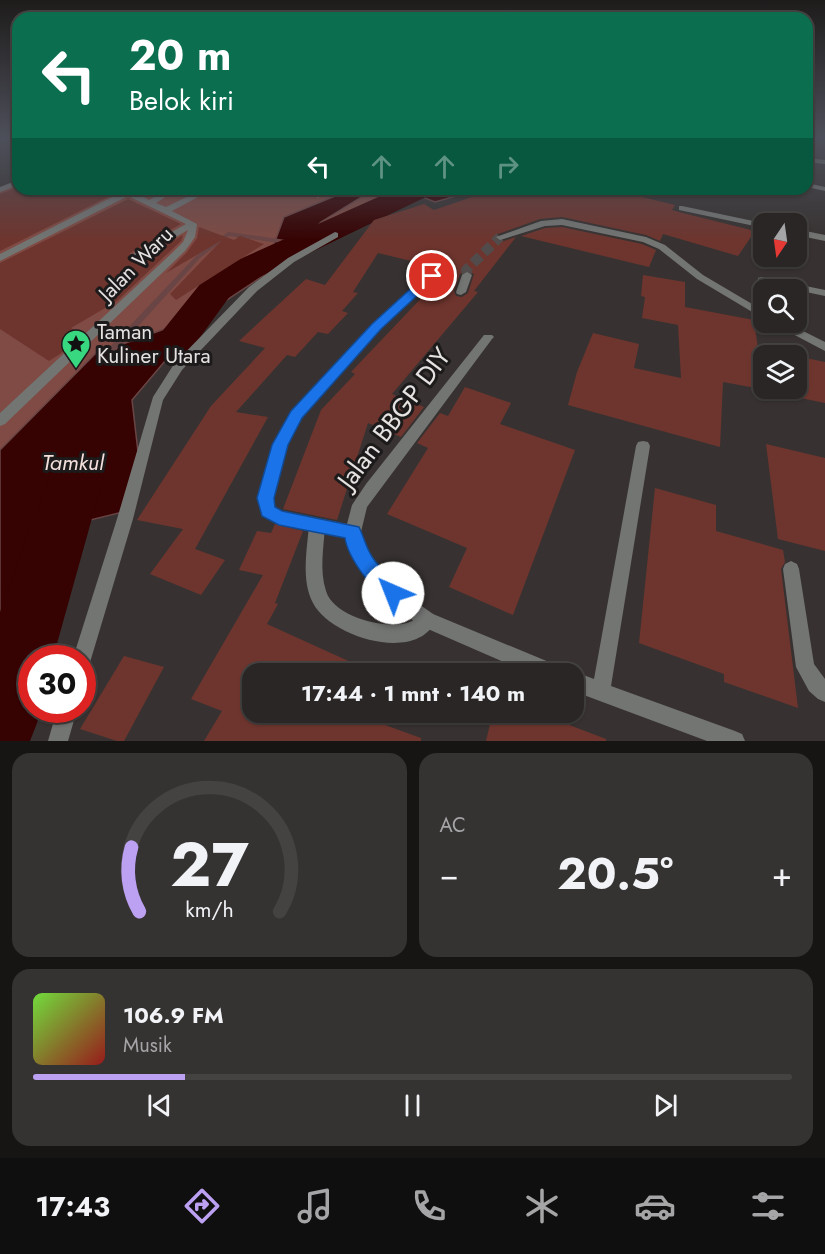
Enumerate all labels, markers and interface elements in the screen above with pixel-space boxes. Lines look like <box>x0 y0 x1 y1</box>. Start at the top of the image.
text: 20 m <box>129 25 231 86</box>
icon: left <box>30 36 108 114</box>
text: Belok kiri <box>129 81 234 120</box>
icon: left <box>302 150 335 183</box>
icon: ahead <box>365 150 398 183</box>
icon: ahead <box>428 150 461 183</box>
icon: right <box>491 150 524 183</box>
north arrow <box>753 213 807 267</box>
map controls <box>753 213 807 399</box>
street label: Jalan Waru <box>90 220 180 310</box>
pin <box>406 250 457 301</box>
icon: arrive <box>415 259 448 292</box>
button: search <box>753 279 807 333</box>
place label: Taman Kuliner Utara <box>97 317 210 371</box>
place icon: Taman Kuliner Utara <box>60 328 92 370</box>
street label: Jalan BBGP DIY <box>326 339 460 499</box>
button: layers <box>753 345 807 399</box>
water label: Tamkul <box>42 446 105 478</box>
position arrow <box>361 561 425 625</box>
speed limit sign: 30 <box>18 645 96 723</box>
text: 17:44 · 1 mnt · 140 m <box>301 677 525 709</box>
text: AC <box>440 811 466 840</box>
text: 27 <box>170 819 249 909</box>
text: 20.5° <box>557 841 673 906</box>
text: − <box>440 851 459 898</box>
text: + <box>772 851 792 898</box>
text: km/h <box>185 894 233 925</box>
text: 106.9 FM <box>123 999 224 1031</box>
text: Musik <box>123 1031 172 1060</box>
icon: previous <box>143 1089 176 1122</box>
icon: pause <box>396 1089 429 1122</box>
icon: next <box>649 1089 682 1122</box>
icon: directions <box>181 1185 223 1227</box>
icon: music <box>294 1185 336 1227</box>
icon: phone <box>408 1185 450 1227</box>
icon: climate <box>521 1185 563 1227</box>
icon: car <box>634 1185 676 1227</box>
icon: filters <box>747 1185 789 1227</box>
text: 17:43 <box>36 1187 110 1226</box>

